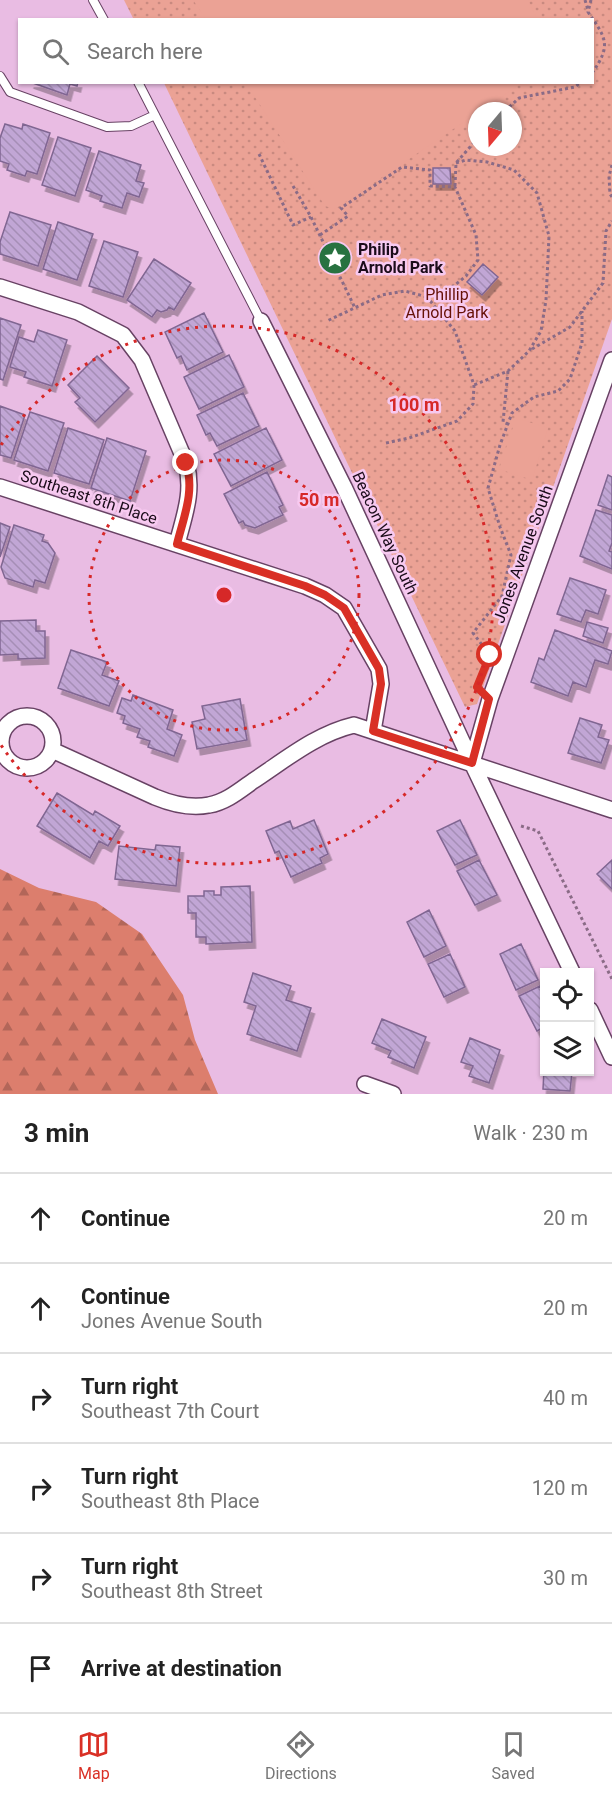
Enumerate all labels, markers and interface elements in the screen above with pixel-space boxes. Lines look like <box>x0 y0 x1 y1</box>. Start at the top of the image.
search box <box>18 18 594 84</box>
icon: search <box>39 35 72 68</box>
text: Search here <box>87 39 203 64</box>
north arrow <box>468 102 522 156</box>
place icon: Philip Arnold Park <box>317 240 353 276</box>
place label: Philip Arnold Park <box>358 240 443 277</box>
park label: Phillip Arnold Park <box>406 285 489 322</box>
text: 100 m <box>388 394 440 415</box>
route end <box>172 449 198 475</box>
street label: Southeast 8th Place <box>18 466 160 528</box>
street label: Beacon Way South <box>348 469 422 597</box>
street label: Jones Avenue South <box>489 482 557 626</box>
text: 50 m <box>299 489 339 510</box>
centre of rings <box>214 585 234 605</box>
route start <box>476 641 502 667</box>
map controls <box>540 968 594 1076</box>
button: locate <box>540 968 594 1022</box>
button: layers <box>540 1022 594 1076</box>
text: 3 min <box>24 1118 89 1148</box>
text: Walk · 230 m <box>473 1121 588 1145</box>
icon: ahead <box>24 1202 57 1235</box>
text: Continue <box>81 1206 170 1231</box>
text: 20 m <box>543 1206 588 1230</box>
text: Continue <box>81 1284 170 1309</box>
icon: ahead <box>24 1292 57 1325</box>
text: 20 m <box>543 1296 588 1320</box>
text: Jones Avenue South <box>81 1309 263 1333</box>
text: Turn right <box>81 1374 178 1399</box>
icon: right <box>24 1382 57 1415</box>
text: 40 m <box>543 1386 588 1410</box>
text: Southeast 7th Court <box>81 1399 259 1423</box>
text: Turn right <box>81 1464 178 1489</box>
icon: right <box>24 1472 57 1505</box>
text: 120 m <box>532 1476 588 1500</box>
text: Southeast 8th Place <box>81 1489 259 1513</box>
text: Turn right <box>81 1554 178 1579</box>
icon: right <box>24 1562 57 1595</box>
text: 30 m <box>543 1566 588 1590</box>
text: Southeast 8th Street <box>81 1579 263 1603</box>
icon: arrive <box>24 1652 57 1685</box>
text: Arrive at destination <box>81 1656 282 1681</box>
tab: Map <box>77 1728 110 1783</box>
tab: Directions <box>265 1728 337 1783</box>
tab: Saved <box>491 1728 535 1783</box>

